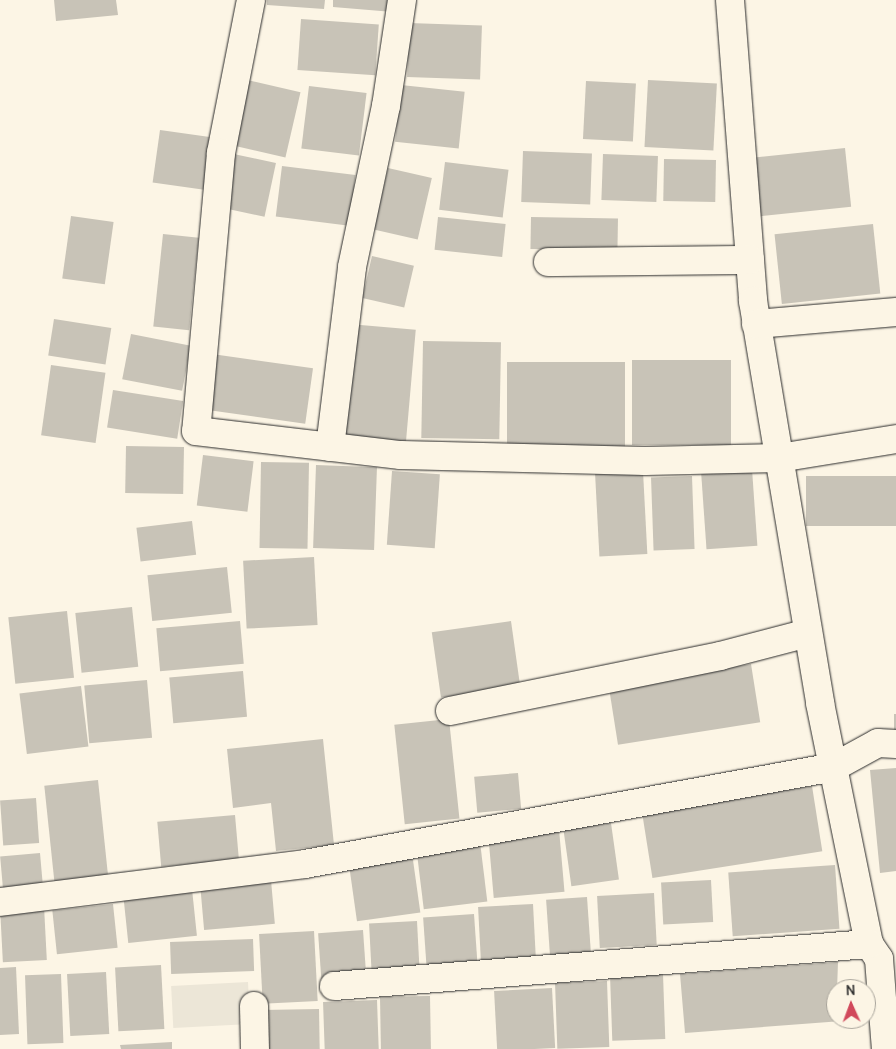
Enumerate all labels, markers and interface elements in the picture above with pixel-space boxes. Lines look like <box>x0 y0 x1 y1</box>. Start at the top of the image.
north arrow <box>826 979 876 1029</box>
text: N <box>845 981 856 999</box>

